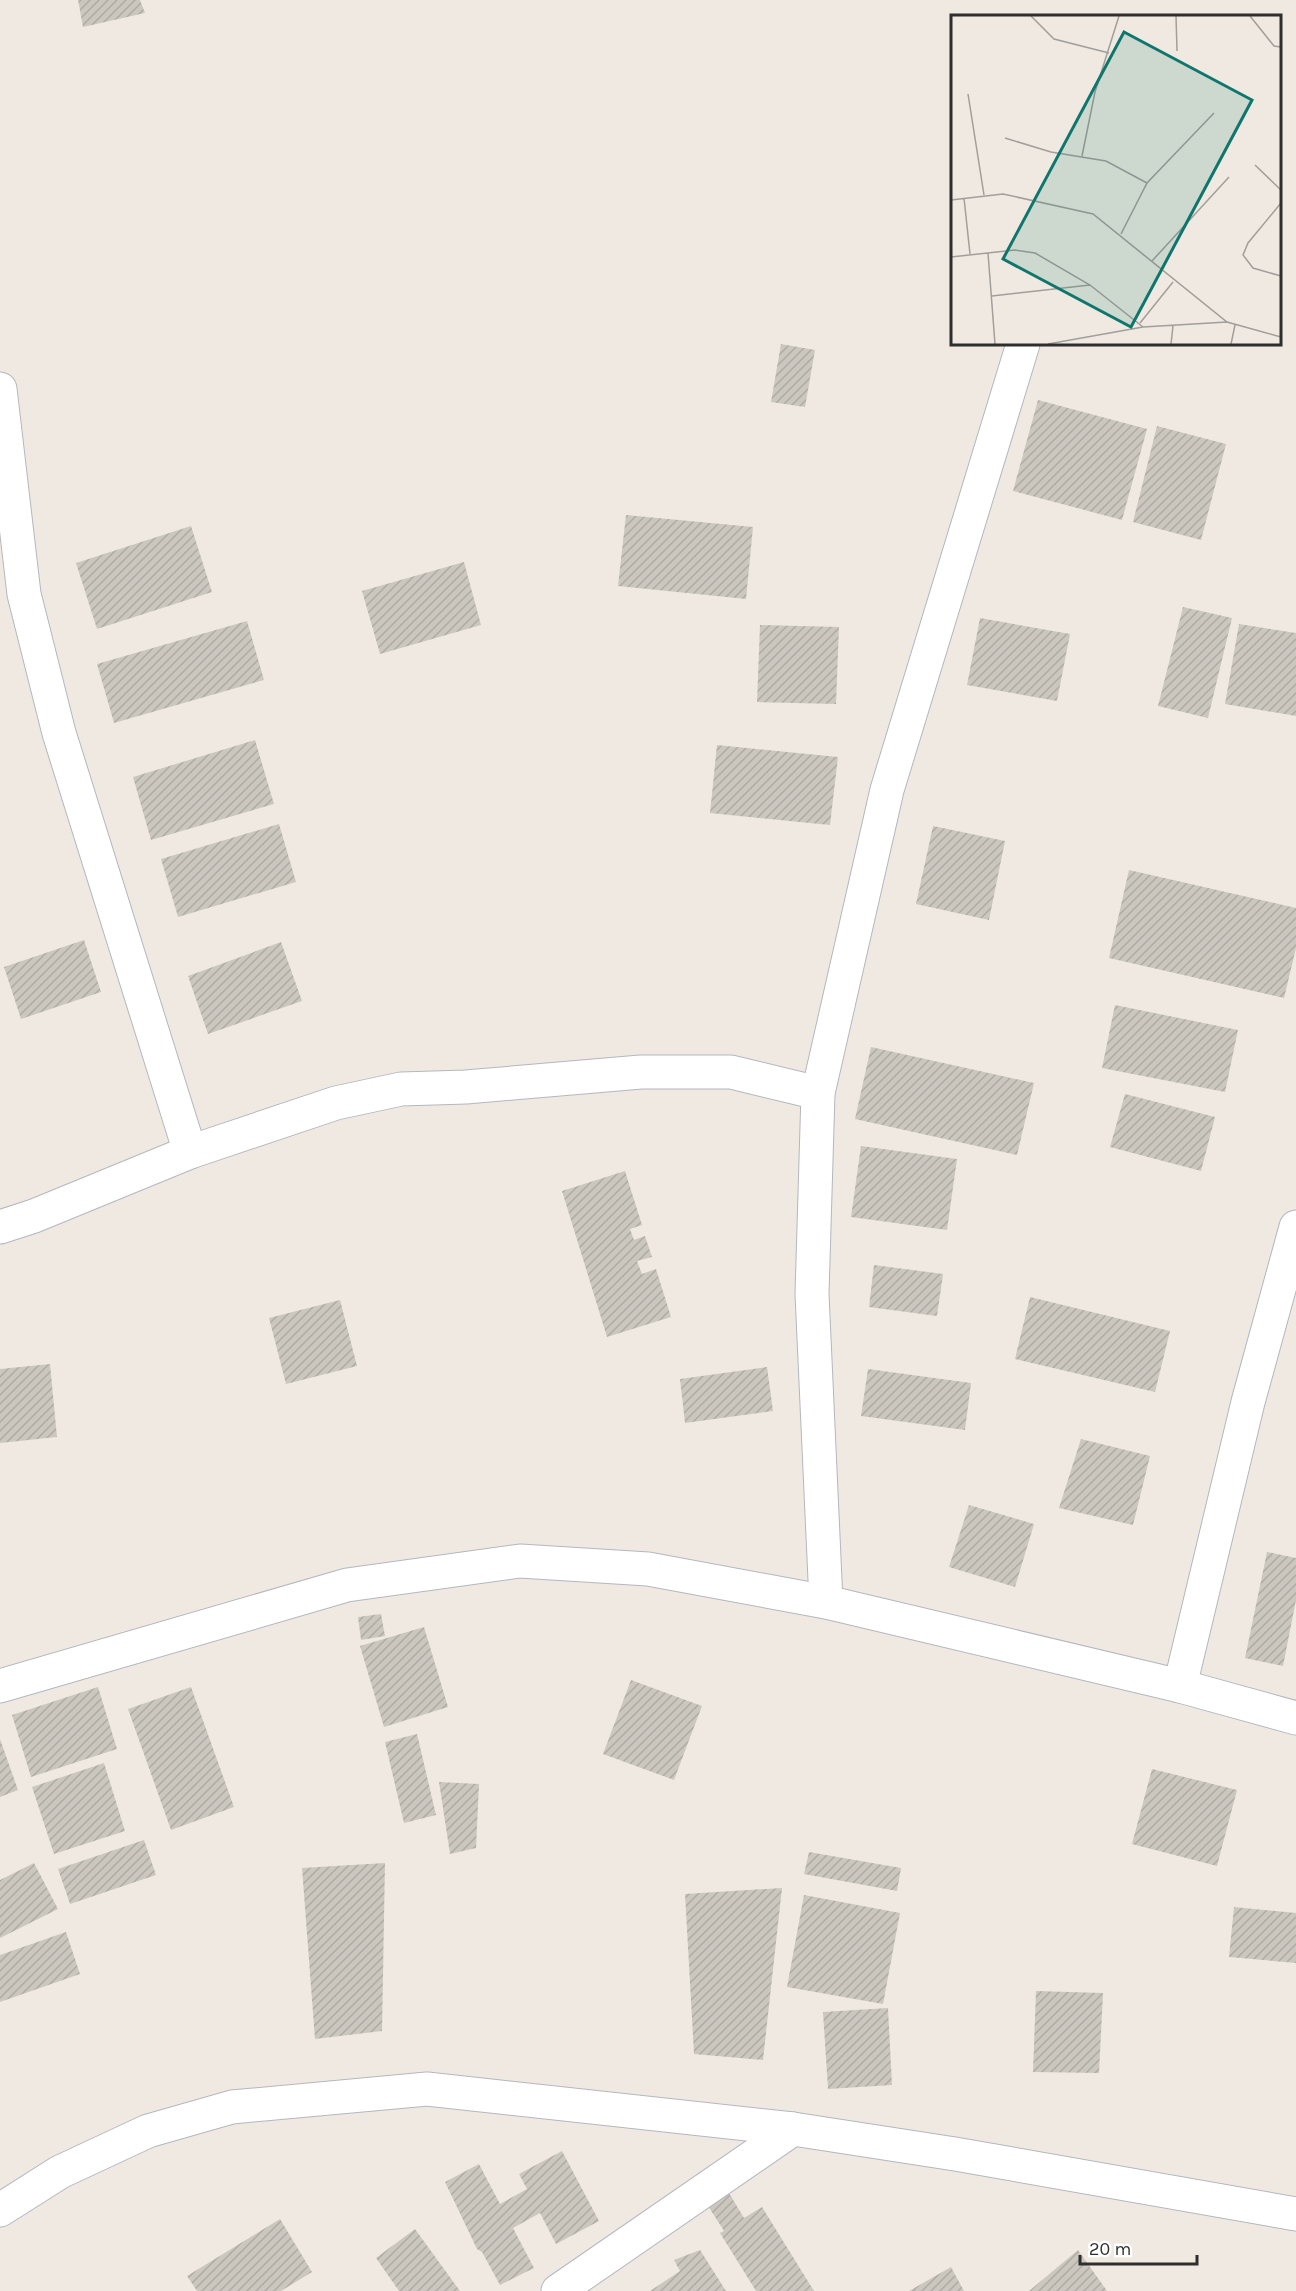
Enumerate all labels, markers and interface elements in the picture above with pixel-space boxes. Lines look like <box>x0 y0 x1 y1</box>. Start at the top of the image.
inset map <box>951 15 1281 345</box>
scale bar <box>1080 2228 1197 2266</box>
text: 20 m <box>1089 2238 1131 2260</box>

